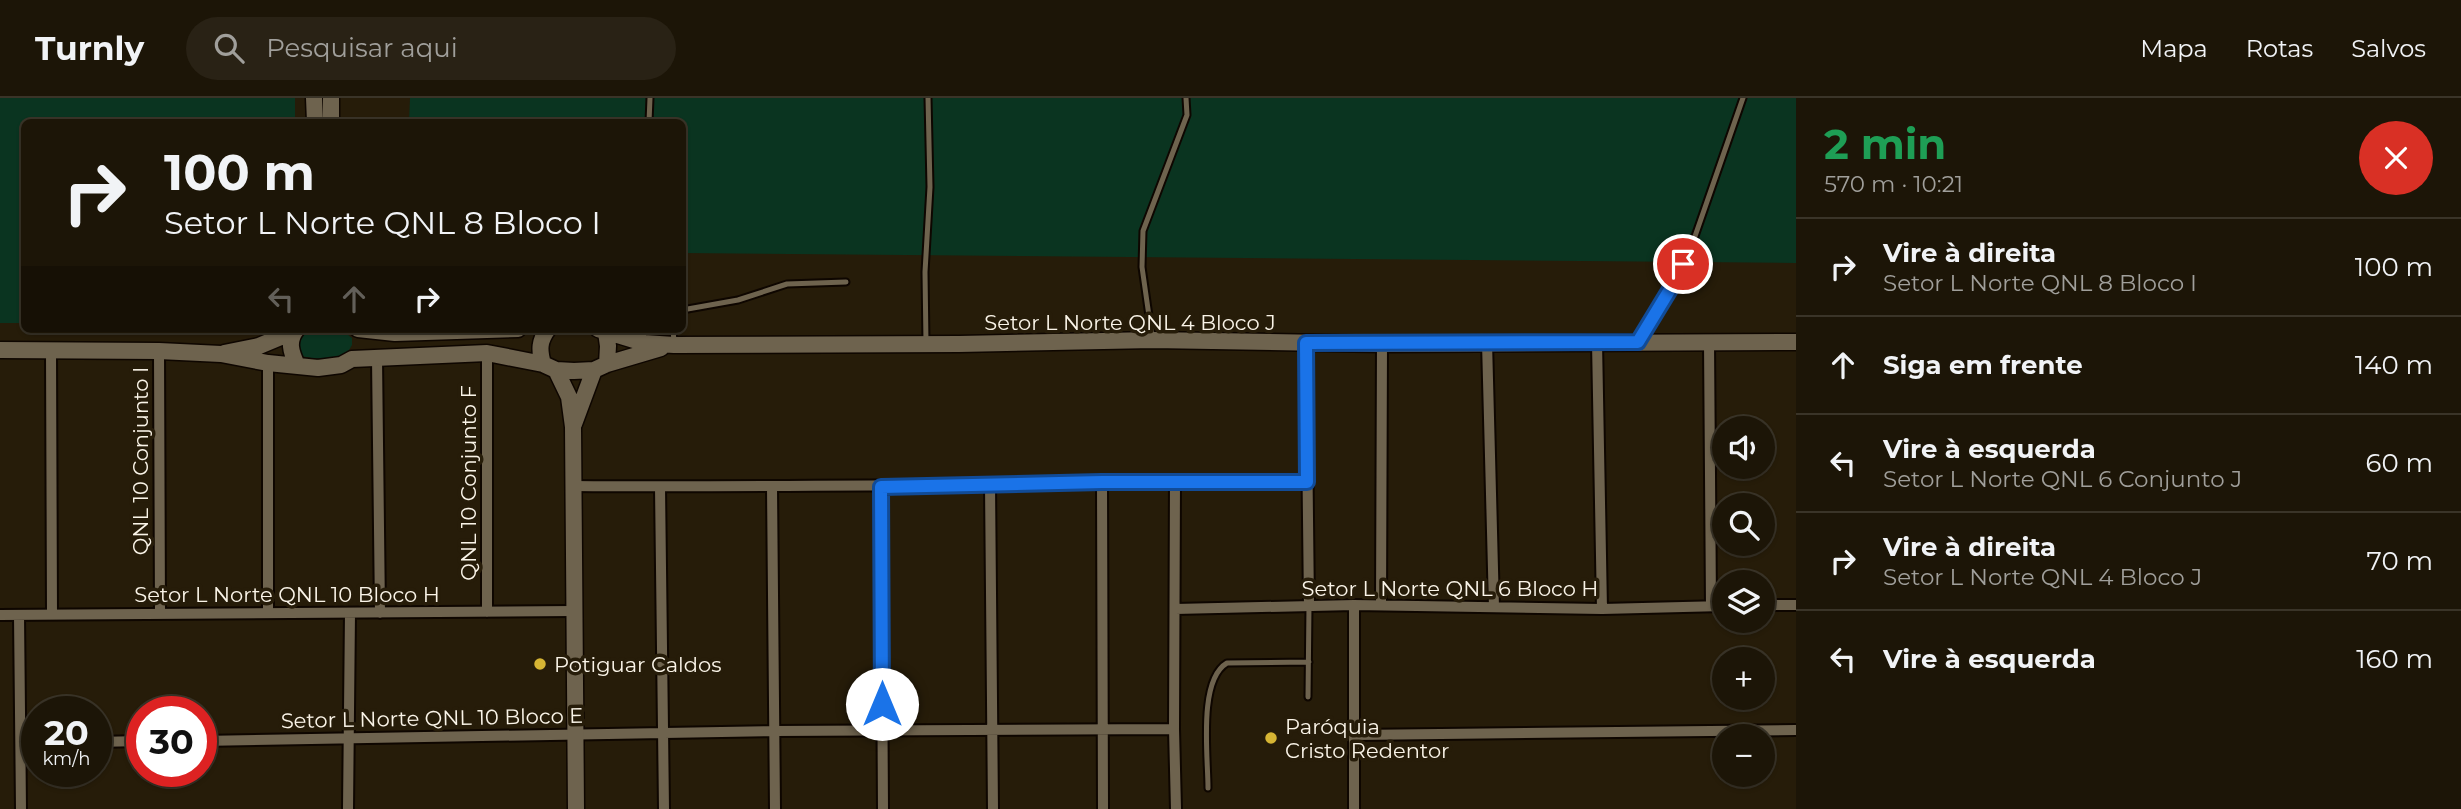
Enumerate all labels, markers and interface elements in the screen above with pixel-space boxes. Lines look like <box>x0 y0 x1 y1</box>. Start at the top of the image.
search box <box>186 17 676 80</box>
text: Turnly <box>35 28 144 68</box>
icon: search <box>210 29 248 67</box>
text: Pesquisar aqui <box>266 32 458 64</box>
text: Mapa <box>2140 34 2208 63</box>
text: Rotas <box>2246 34 2313 63</box>
text: Salvos <box>2351 34 2426 63</box>
text: 2 min <box>1824 118 1946 170</box>
button: close <box>2359 121 2433 195</box>
text: 100 m <box>164 143 315 202</box>
icon: right <box>49 147 140 238</box>
text: 570 m · 10:21 <box>1824 170 1963 198</box>
text: Setor L Norte QNL 8 Bloco I <box>164 203 601 242</box>
pin <box>1653 234 1713 294</box>
text: Vire à direita <box>1883 237 2056 269</box>
icon: arrive <box>1664 245 1702 283</box>
icon: right <box>1824 248 1862 286</box>
text: 100 m <box>2355 251 2433 283</box>
text: Setor L Norte QNL 8 Bloco I <box>1883 269 2197 297</box>
icon: left <box>262 280 300 318</box>
icon: ahead <box>335 280 373 318</box>
icon: right <box>408 280 446 318</box>
street label: Setor L Norte QNL 4 Bloco J <box>984 310 1276 335</box>
icon: ahead <box>1824 346 1862 384</box>
text: Siga em frente <box>1883 349 2083 381</box>
text: 140 m <box>2355 349 2433 381</box>
street label: QNL 10 Conjunto I <box>128 367 153 555</box>
street label: QNL 10 Conjunto F <box>456 385 481 581</box>
map controls <box>1712 416 1775 787</box>
button: sound <box>1712 416 1775 479</box>
text: Vire à esquerda <box>1883 433 2096 465</box>
icon: left <box>1824 444 1862 482</box>
text: 60 m <box>2366 447 2433 479</box>
text: Setor L Norte QNL 6 Conjunto J <box>1883 465 2242 493</box>
button: search <box>1712 493 1775 556</box>
text: Vire à direita <box>1883 531 2056 563</box>
icon: right <box>1824 542 1862 580</box>
text: 70 m <box>2367 545 2433 577</box>
text: Setor L Norte QNL 4 Bloco J <box>1883 563 2202 591</box>
button: layers <box>1712 570 1775 633</box>
street label: Setor L Norte QNL 6 Bloco H <box>1302 576 1598 601</box>
street label: Setor L Norte QNL 10 Bloco H <box>134 582 440 607</box>
icon: left <box>1824 640 1862 678</box>
text: Vire à esquerda <box>1883 643 2096 675</box>
text: 160 m <box>2356 643 2433 675</box>
button: + <box>1712 647 1775 710</box>
place label: Potiguar Caldos <box>554 652 721 677</box>
marker: Potiguar Caldos <box>532 656 548 672</box>
position arrow <box>845 667 919 741</box>
speed limit sign: 30 <box>126 696 217 787</box>
street label: Setor L Norte QNL 10 Bloco E <box>281 703 583 733</box>
text: 20 <box>44 711 89 754</box>
place label: Paróquia Cristo Redentor <box>1285 714 1450 763</box>
button: − <box>1712 724 1775 787</box>
marker: Paróquia Cristo Redentor <box>1263 730 1279 746</box>
text: km/h <box>42 748 91 770</box>

